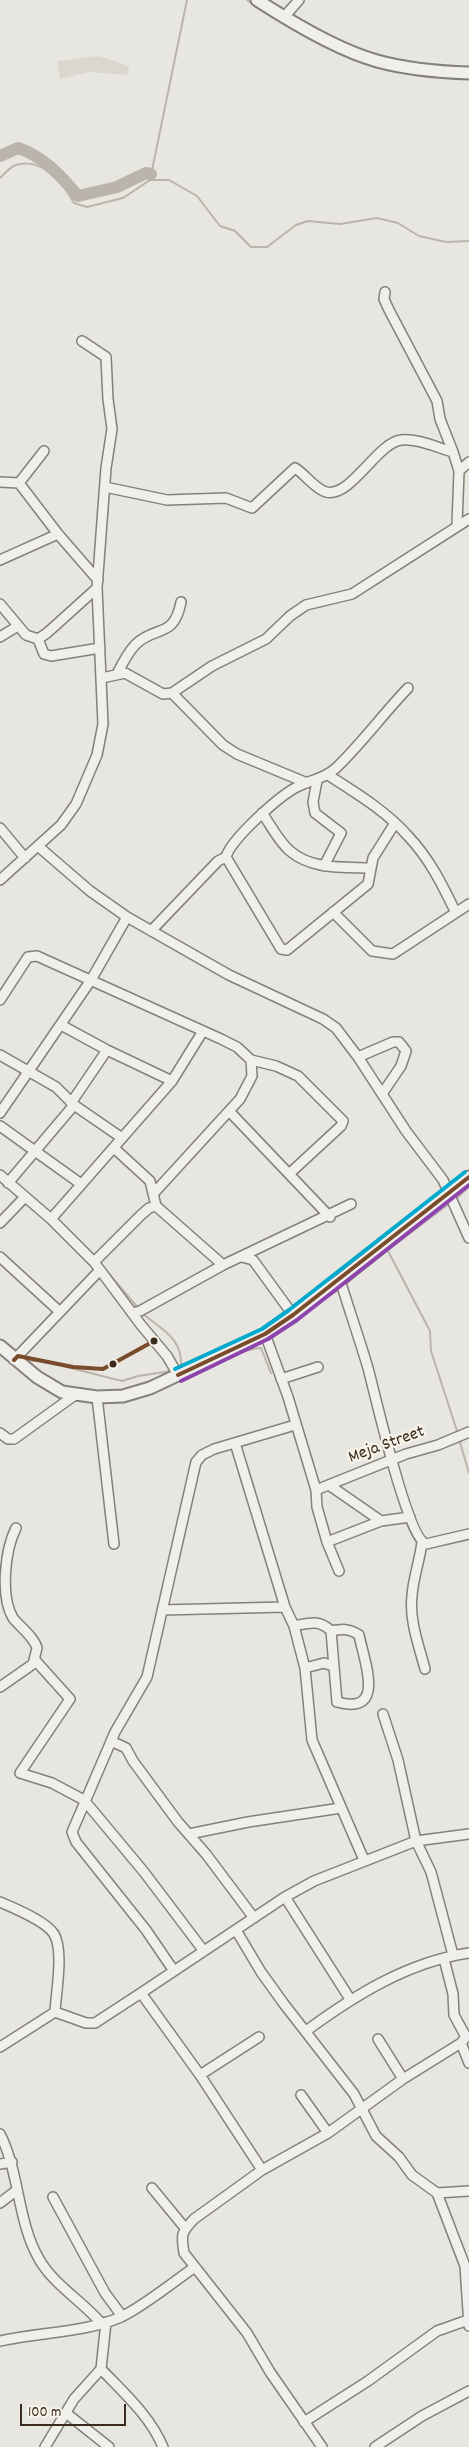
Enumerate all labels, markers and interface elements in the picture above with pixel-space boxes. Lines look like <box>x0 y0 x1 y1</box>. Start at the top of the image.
unlabelled marker <box>149 1336 159 1346</box>
unlabelled marker <box>108 1359 118 1369</box>
street label: Meja Street <box>346 1422 428 1470</box>
scale bar <box>22 2394 129 2426</box>
text: 100 m <box>28 2402 61 2424</box>

